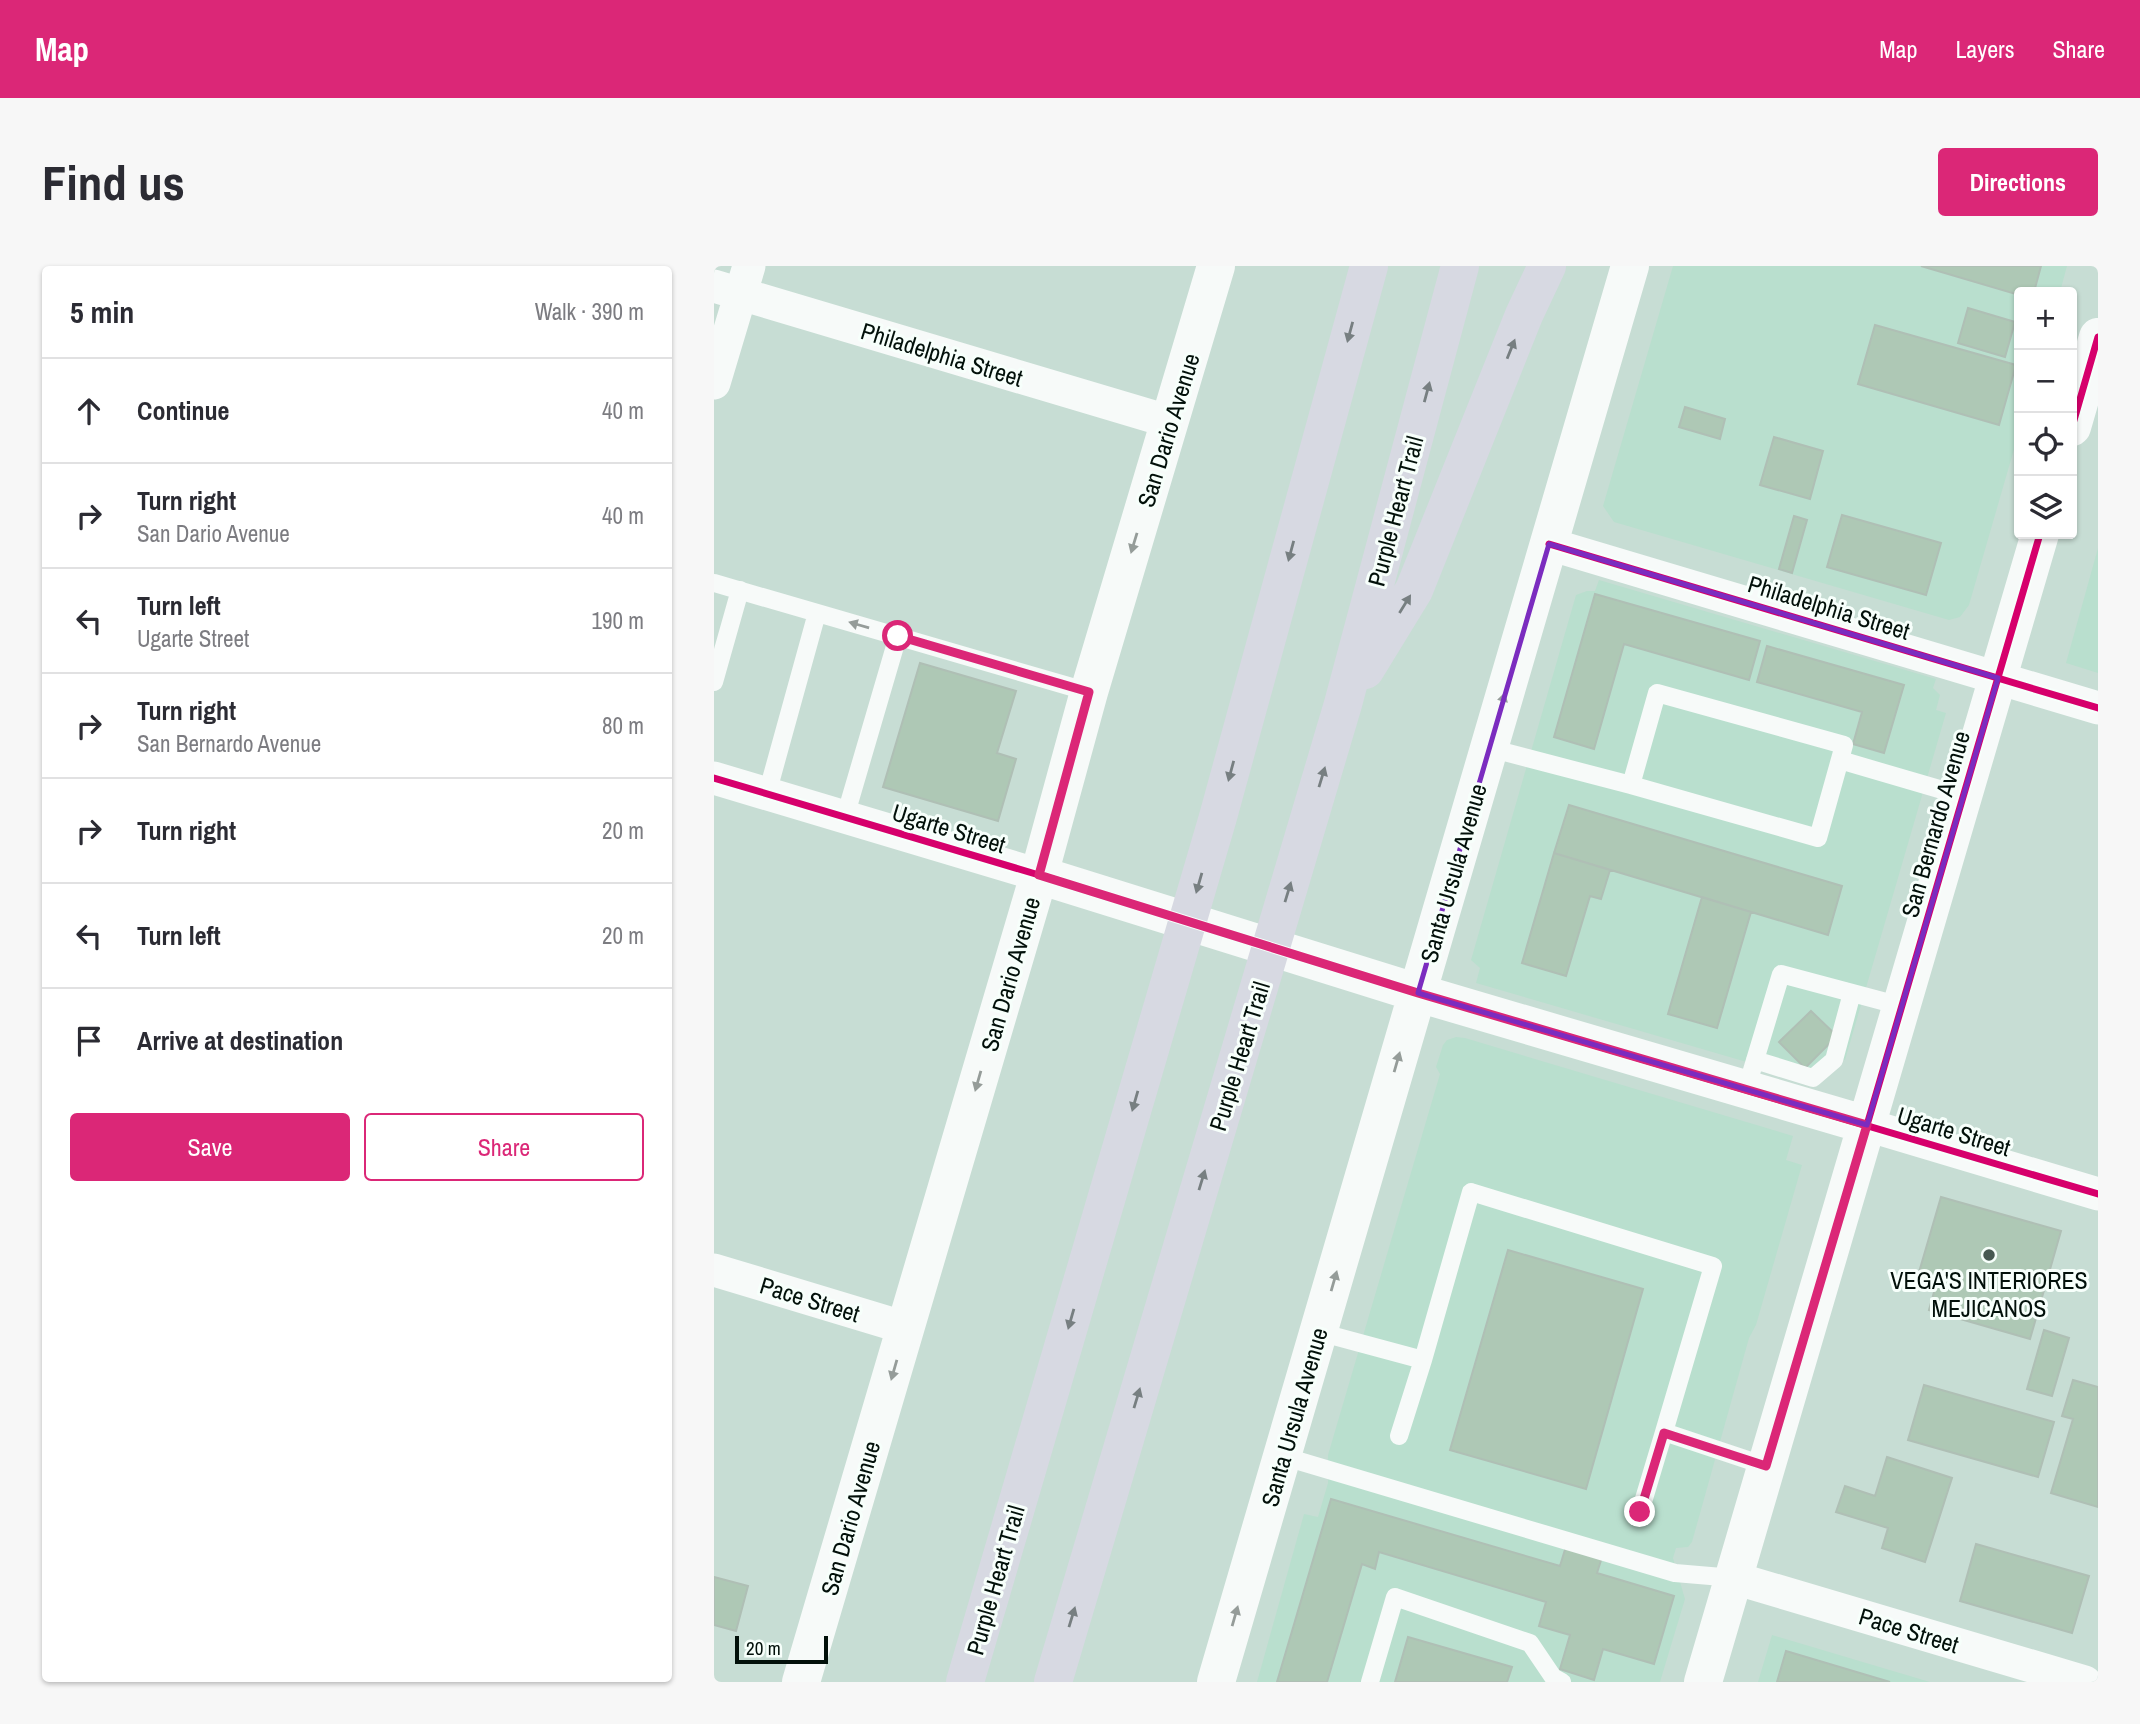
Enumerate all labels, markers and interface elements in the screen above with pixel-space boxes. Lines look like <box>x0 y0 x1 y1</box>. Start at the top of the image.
text: Map <box>35 27 89 71</box>
text: Map <box>1879 33 1917 65</box>
text: Layers <box>1955 33 2014 65</box>
text: Share <box>2052 33 2105 65</box>
button: Directions <box>1938 148 2098 216</box>
text: Find us <box>42 149 185 215</box>
map controls <box>2014 287 2077 539</box>
button: + <box>2014 287 2077 350</box>
text: 5 min <box>70 292 134 332</box>
text: Walk · 390 m <box>535 296 644 327</box>
street label: Philadelphia Street <box>857 314 1027 394</box>
one-way arrow <box>1344 321 1355 343</box>
one-way arrow <box>1505 339 1516 360</box>
street label: San Dario Avenue <box>1129 349 1207 511</box>
button: − <box>2014 350 2077 413</box>
one-way arrow <box>1422 380 1433 402</box>
icon: ahead <box>70 392 108 430</box>
text: Continue <box>137 393 229 428</box>
text: 40 m <box>602 395 644 426</box>
button: locate <box>2014 413 2077 476</box>
street label: Purple Heart Trail <box>1360 432 1430 590</box>
button: layers <box>2014 476 2077 539</box>
text: Turn right <box>137 483 236 518</box>
icon: right <box>70 497 108 535</box>
text: 40 m <box>602 500 644 531</box>
text: San Dario Avenue <box>137 518 290 549</box>
one-way arrow <box>1129 533 1139 554</box>
one-way arrow <box>1285 541 1295 562</box>
street label: Philadelphia Street <box>1744 567 1914 647</box>
text: Turn left <box>137 588 221 623</box>
one-way arrow <box>1399 595 1412 614</box>
icon: left <box>70 602 108 640</box>
text: 190 m <box>592 605 644 636</box>
one-way arrow <box>848 619 870 630</box>
route start <box>882 620 913 651</box>
text: Ugarte Street <box>137 623 249 654</box>
one-way arrow <box>1498 692 1508 713</box>
text: Turn right <box>137 693 236 728</box>
icon: right <box>70 707 108 745</box>
text: 80 m <box>602 710 644 741</box>
street label: San Bernardo Avenue <box>1893 727 1977 921</box>
text: San Bernardo Avenue <box>137 728 321 759</box>
one-way arrow <box>1225 760 1236 782</box>
one-way arrow <box>1317 766 1327 787</box>
street label: Santa Ursula Avenue <box>1412 780 1494 966</box>
street label: Ugarte Street <box>888 796 1010 861</box>
icon: right <box>70 812 108 850</box>
text: Turn right <box>137 813 236 848</box>
text: 20 m <box>602 815 644 846</box>
one-way arrow <box>1194 873 1204 894</box>
one-way arrow <box>1283 881 1293 902</box>
street label: San Dario Avenue <box>973 893 1047 1055</box>
icon: left <box>70 917 108 955</box>
text: Turn left <box>137 918 221 953</box>
text: 20 m <box>602 920 644 951</box>
street label: Purple Heart Trail <box>1201 978 1277 1134</box>
icon: arrive <box>70 1022 108 1060</box>
text: Arrive at destination <box>137 1023 343 1058</box>
one-way arrow <box>1393 1052 1403 1073</box>
one-way arrow <box>973 1071 983 1092</box>
one-way arrow <box>1130 1091 1140 1112</box>
street label: Ugarte Street <box>1893 1099 2015 1164</box>
button: Save <box>70 1113 350 1181</box>
button: Share <box>364 1113 644 1181</box>
one-way arrow <box>1197 1170 1207 1191</box>
marker: VEGA'S INTERIORES MEJICANOS <box>1981 1247 1997 1263</box>
place label: VEGA'S INTERIORES MEJICANOS <box>1890 1264 2088 1324</box>
street label: Pace Street <box>756 1269 864 1329</box>
one-way arrow <box>1329 1270 1339 1291</box>
one-way arrow <box>1066 1309 1076 1330</box>
street label: Santa Ursula Avenue <box>1253 1324 1335 1510</box>
one-way arrow <box>888 1360 898 1381</box>
one-way arrow <box>1133 1388 1143 1409</box>
street label: San Dario Avenue <box>813 1437 887 1599</box>
route end <box>1624 1496 1655 1527</box>
street label: Purple Heart Trail <box>958 1501 1032 1659</box>
street label: Pace Street <box>1855 1600 1963 1660</box>
one-way arrow <box>1068 1606 1078 1627</box>
one-way arrow <box>1231 1606 1241 1627</box>
scale bar <box>735 1633 828 1665</box>
text: 20 m <box>746 1635 781 1661</box>

